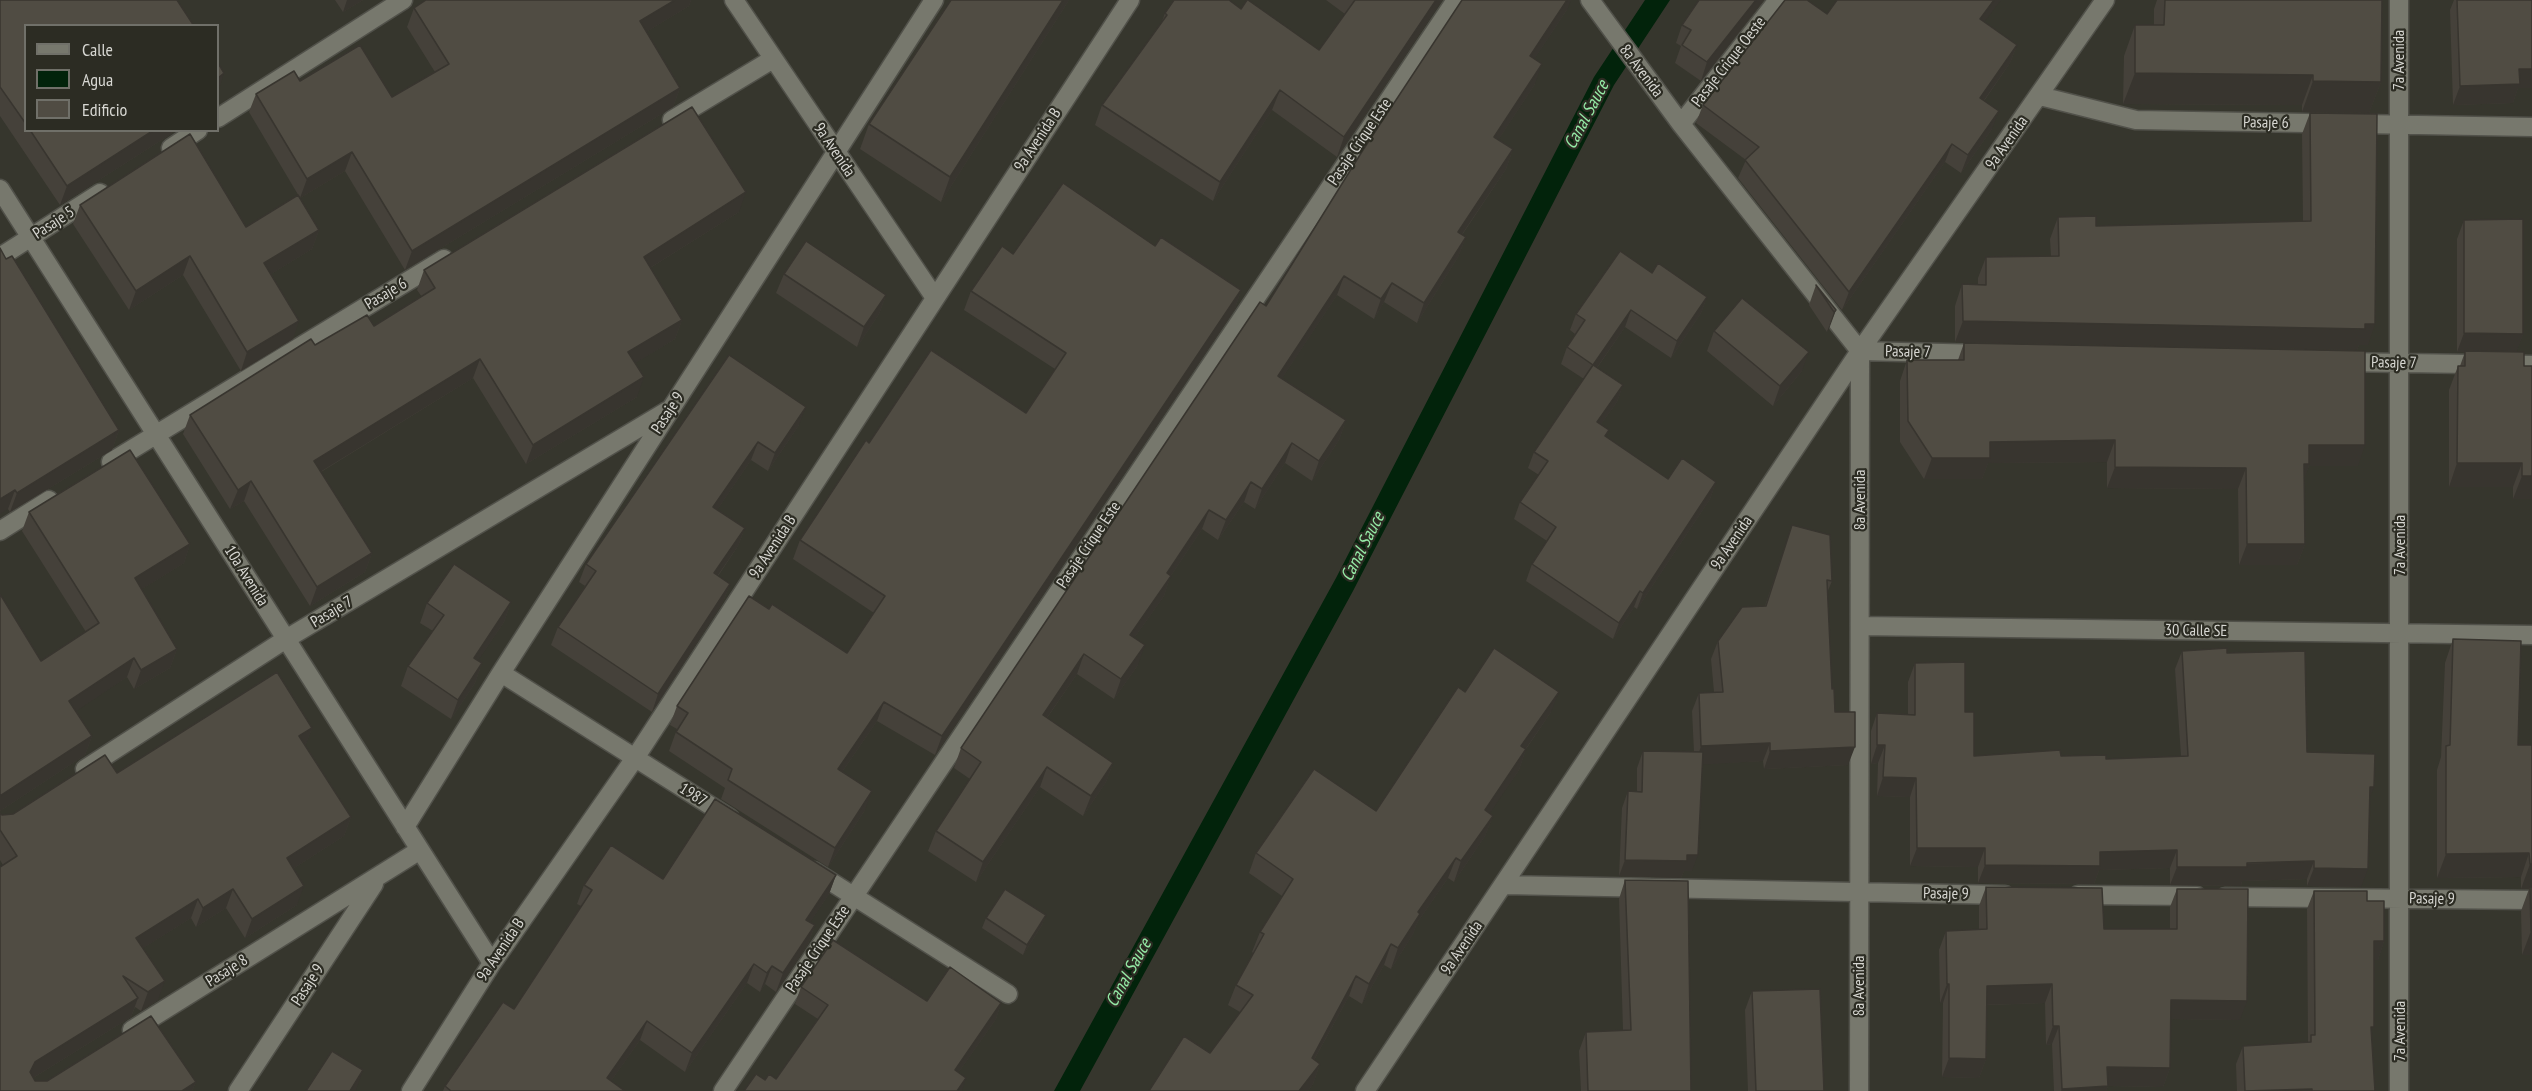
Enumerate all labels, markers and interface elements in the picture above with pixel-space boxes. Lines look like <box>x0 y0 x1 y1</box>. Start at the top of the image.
street label: Pasaje Crique Oeste <box>1688 13 1770 111</box>
legend <box>24 24 219 132</box>
street label: 7a Avenida <box>2389 30 2409 90</box>
text: Calle <box>82 38 113 61</box>
street label: 8a Avenida <box>1615 41 1667 101</box>
text: Agua <box>82 68 113 91</box>
water label: Canal Sauce <box>1560 77 1614 153</box>
street label: Pasaje Crique Este <box>1324 95 1396 189</box>
text: Edificio <box>82 98 127 121</box>
street label: 9a Avenida B <box>1010 105 1066 175</box>
street label: 9a Avenida <box>1982 113 2032 173</box>
street label: Pasaje 6 <box>2243 113 2289 133</box>
street label: 9a Avenida <box>809 119 859 181</box>
street label: Pasaje 5 <box>30 203 78 243</box>
street label: Pasaje 6 <box>361 274 411 314</box>
street label: Pasaje 7 <box>1885 342 1931 362</box>
street label: Pasaje 7 <box>2371 353 2417 373</box>
street label: Pasaje 9 <box>648 389 688 437</box>
street label: 8a Avenida <box>1850 470 1870 530</box>
street label: Pasaje Crique Este <box>1053 498 1125 592</box>
water label: Canal Sauce <box>1336 509 1390 585</box>
street label: 9a Avenida B <box>745 512 801 582</box>
street label: 9a Avenida <box>1707 512 1757 574</box>
street label: 7a Avenida <box>2390 515 2410 575</box>
street label: 10a Avenida <box>220 542 272 610</box>
street label: Pasaje 7 <box>307 592 357 632</box>
street label: 30 Calle SE <box>2165 621 2227 641</box>
street label: 1987 <box>676 779 710 811</box>
street label: Pasaje 9 <box>1923 884 1969 904</box>
street label: Pasaje 9 <box>2409 889 2455 909</box>
street label: Pasaje Crique Este <box>782 902 854 996</box>
street label: 9a Avenida B <box>473 915 529 985</box>
street label: 9a Avenida <box>1437 917 1487 979</box>
water label: Canal Sauce <box>1101 935 1157 1011</box>
street label: Pasaje 8 <box>203 951 251 991</box>
street label: 8a Avenida <box>1849 956 1869 1016</box>
street label: Pasaje 9 <box>288 961 328 1009</box>
street label: 7a Avenida <box>2390 1001 2410 1061</box>

